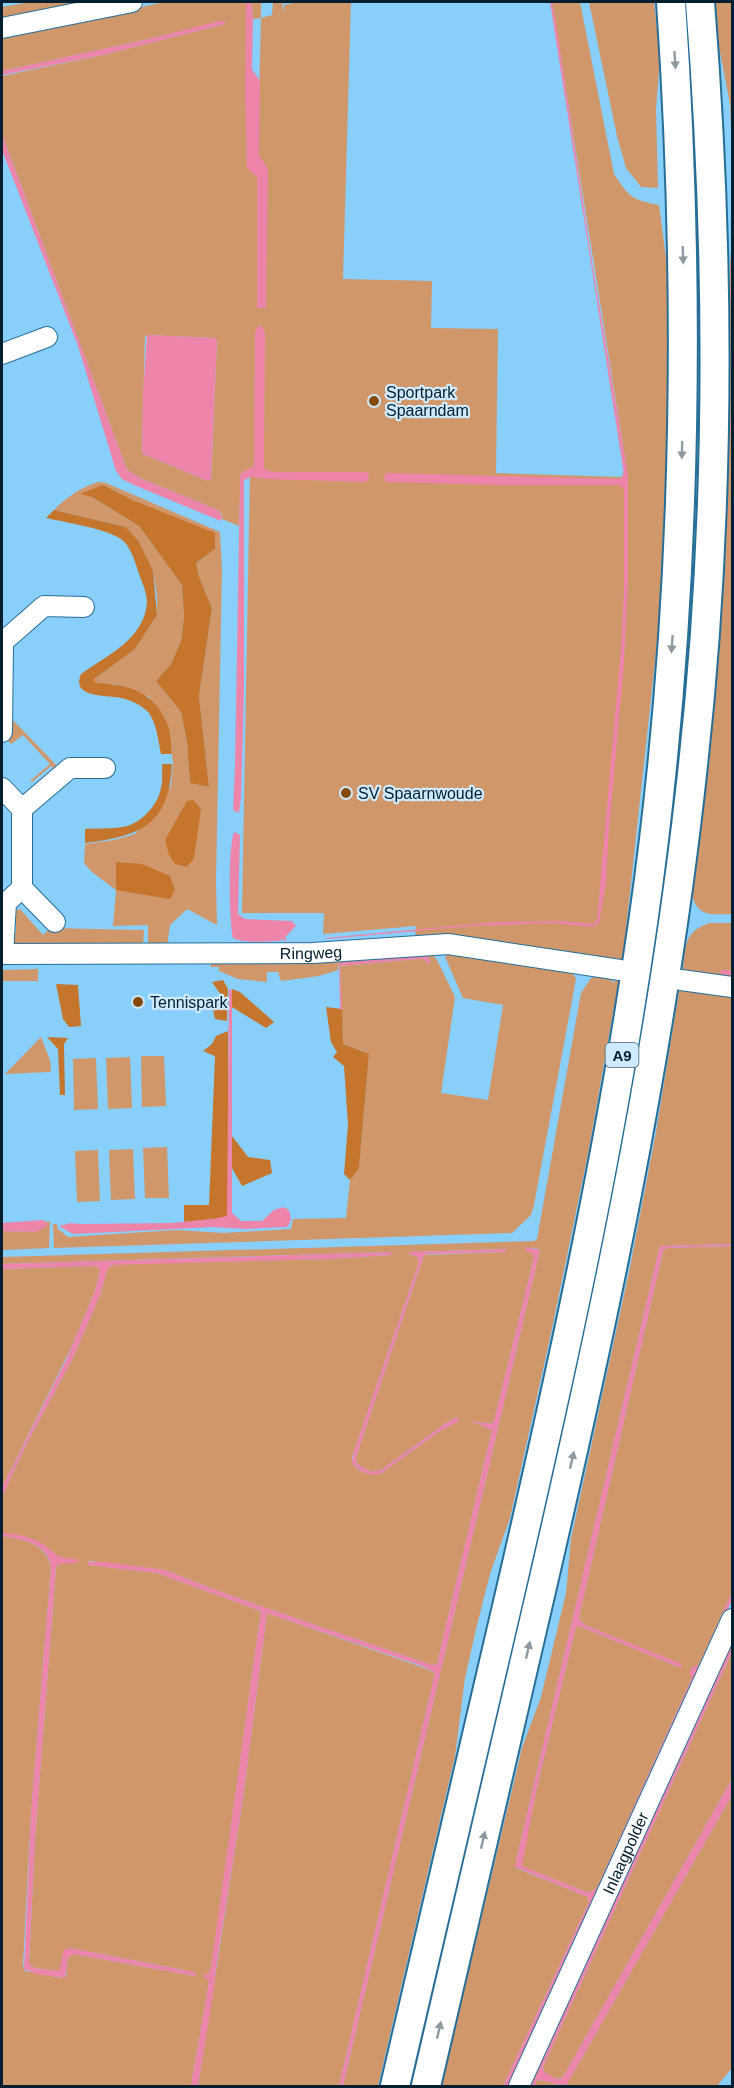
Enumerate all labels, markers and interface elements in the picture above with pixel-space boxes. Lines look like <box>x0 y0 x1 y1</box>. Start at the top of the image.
one-way arrow <box>670 50 679 69</box>
one-way arrow <box>678 245 687 264</box>
place label: Sportpark Spaarndam <box>386 384 469 419</box>
marker: Sportpark Spaarndam <box>367 394 381 408</box>
one-way arrow <box>677 440 687 459</box>
one-way arrow <box>667 635 677 654</box>
place label: SV Spaarnwoude <box>358 785 483 802</box>
marker: SV Spaarnwoude <box>339 786 353 800</box>
street label: Ringweg <box>280 943 343 962</box>
place label: Tennispark <box>150 994 228 1011</box>
marker: Tennispark <box>131 995 145 1009</box>
road number: A9 <box>606 1043 638 1067</box>
one-way arrow <box>568 1450 577 1469</box>
one-way arrow <box>523 1641 533 1659</box>
street label: Inlaagpolder <box>599 1809 652 1897</box>
one-way arrow <box>479 1830 489 1849</box>
one-way arrow <box>435 2020 444 2039</box>

